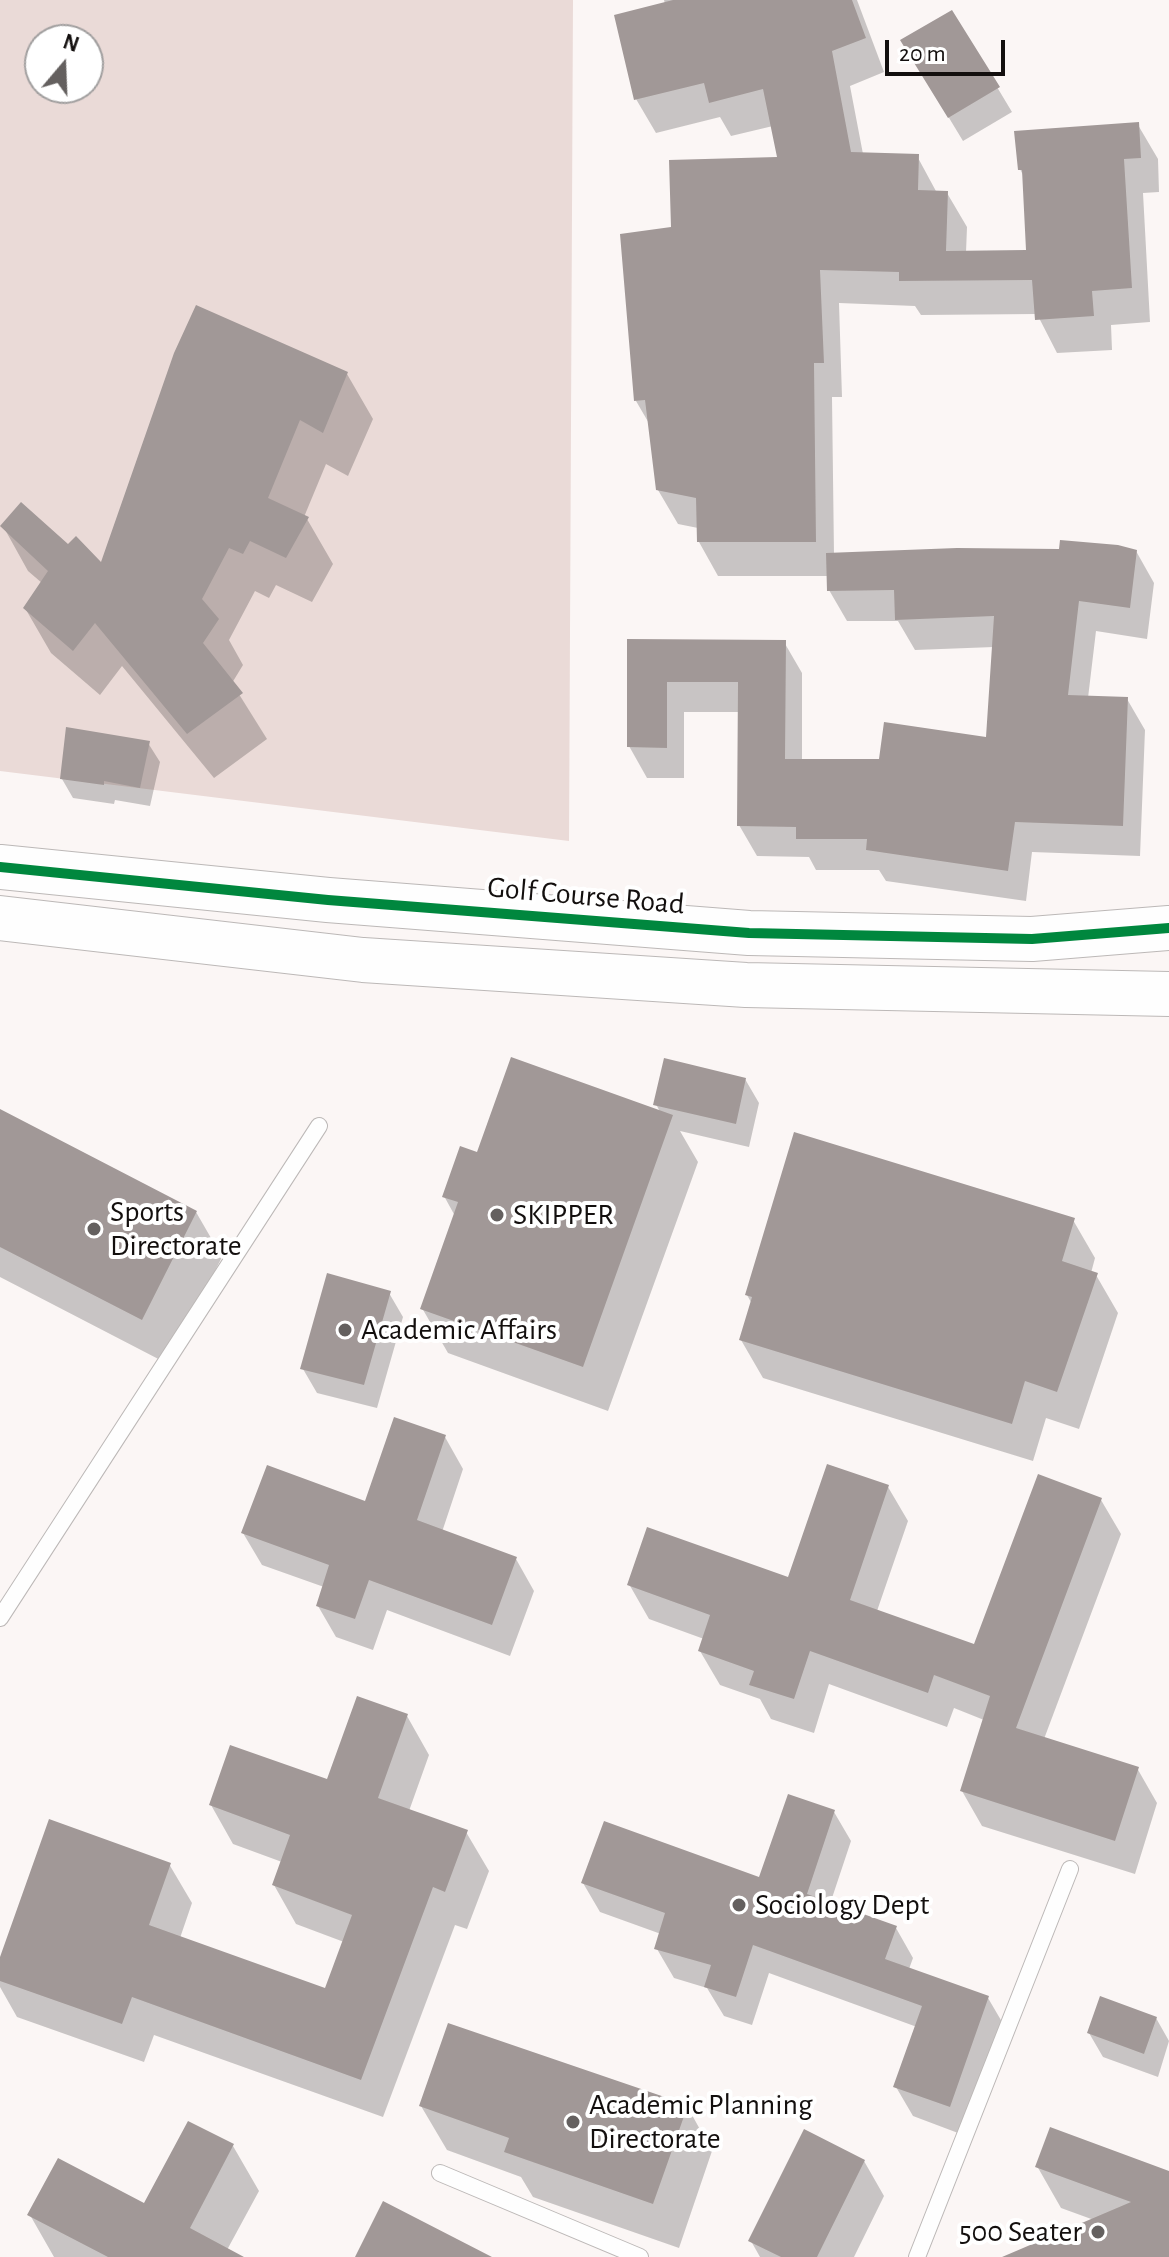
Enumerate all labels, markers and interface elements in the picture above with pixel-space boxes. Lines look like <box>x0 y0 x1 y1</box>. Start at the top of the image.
north arrow <box>24 24 104 104</box>
scale bar <box>889 24 1009 74</box>
text: N <box>60 30 82 56</box>
text: 20 m <box>899 42 946 66</box>
street label: Golf Course Road <box>486 869 686 923</box>
place label: Sports Directorate <box>110 1194 241 1264</box>
place label: SKIPPER <box>513 1197 614 1233</box>
marker: SKIPPER <box>488 1206 506 1224</box>
marker: Sports Directorate <box>85 1220 103 1238</box>
place label: Academic Affairs <box>361 1312 557 1348</box>
marker: Academic Affairs <box>336 1321 354 1339</box>
place label: Sociology Dept <box>755 1887 929 1923</box>
marker: Sociology Dept <box>730 1896 748 1914</box>
place label: Academic Planning Directorate <box>589 2087 813 2158</box>
marker: Academic Planning Directorate <box>564 2113 582 2131</box>
place label: 500 Seater <box>959 2214 1082 2250</box>
marker: 500 Seater <box>1089 2223 1107 2241</box>

